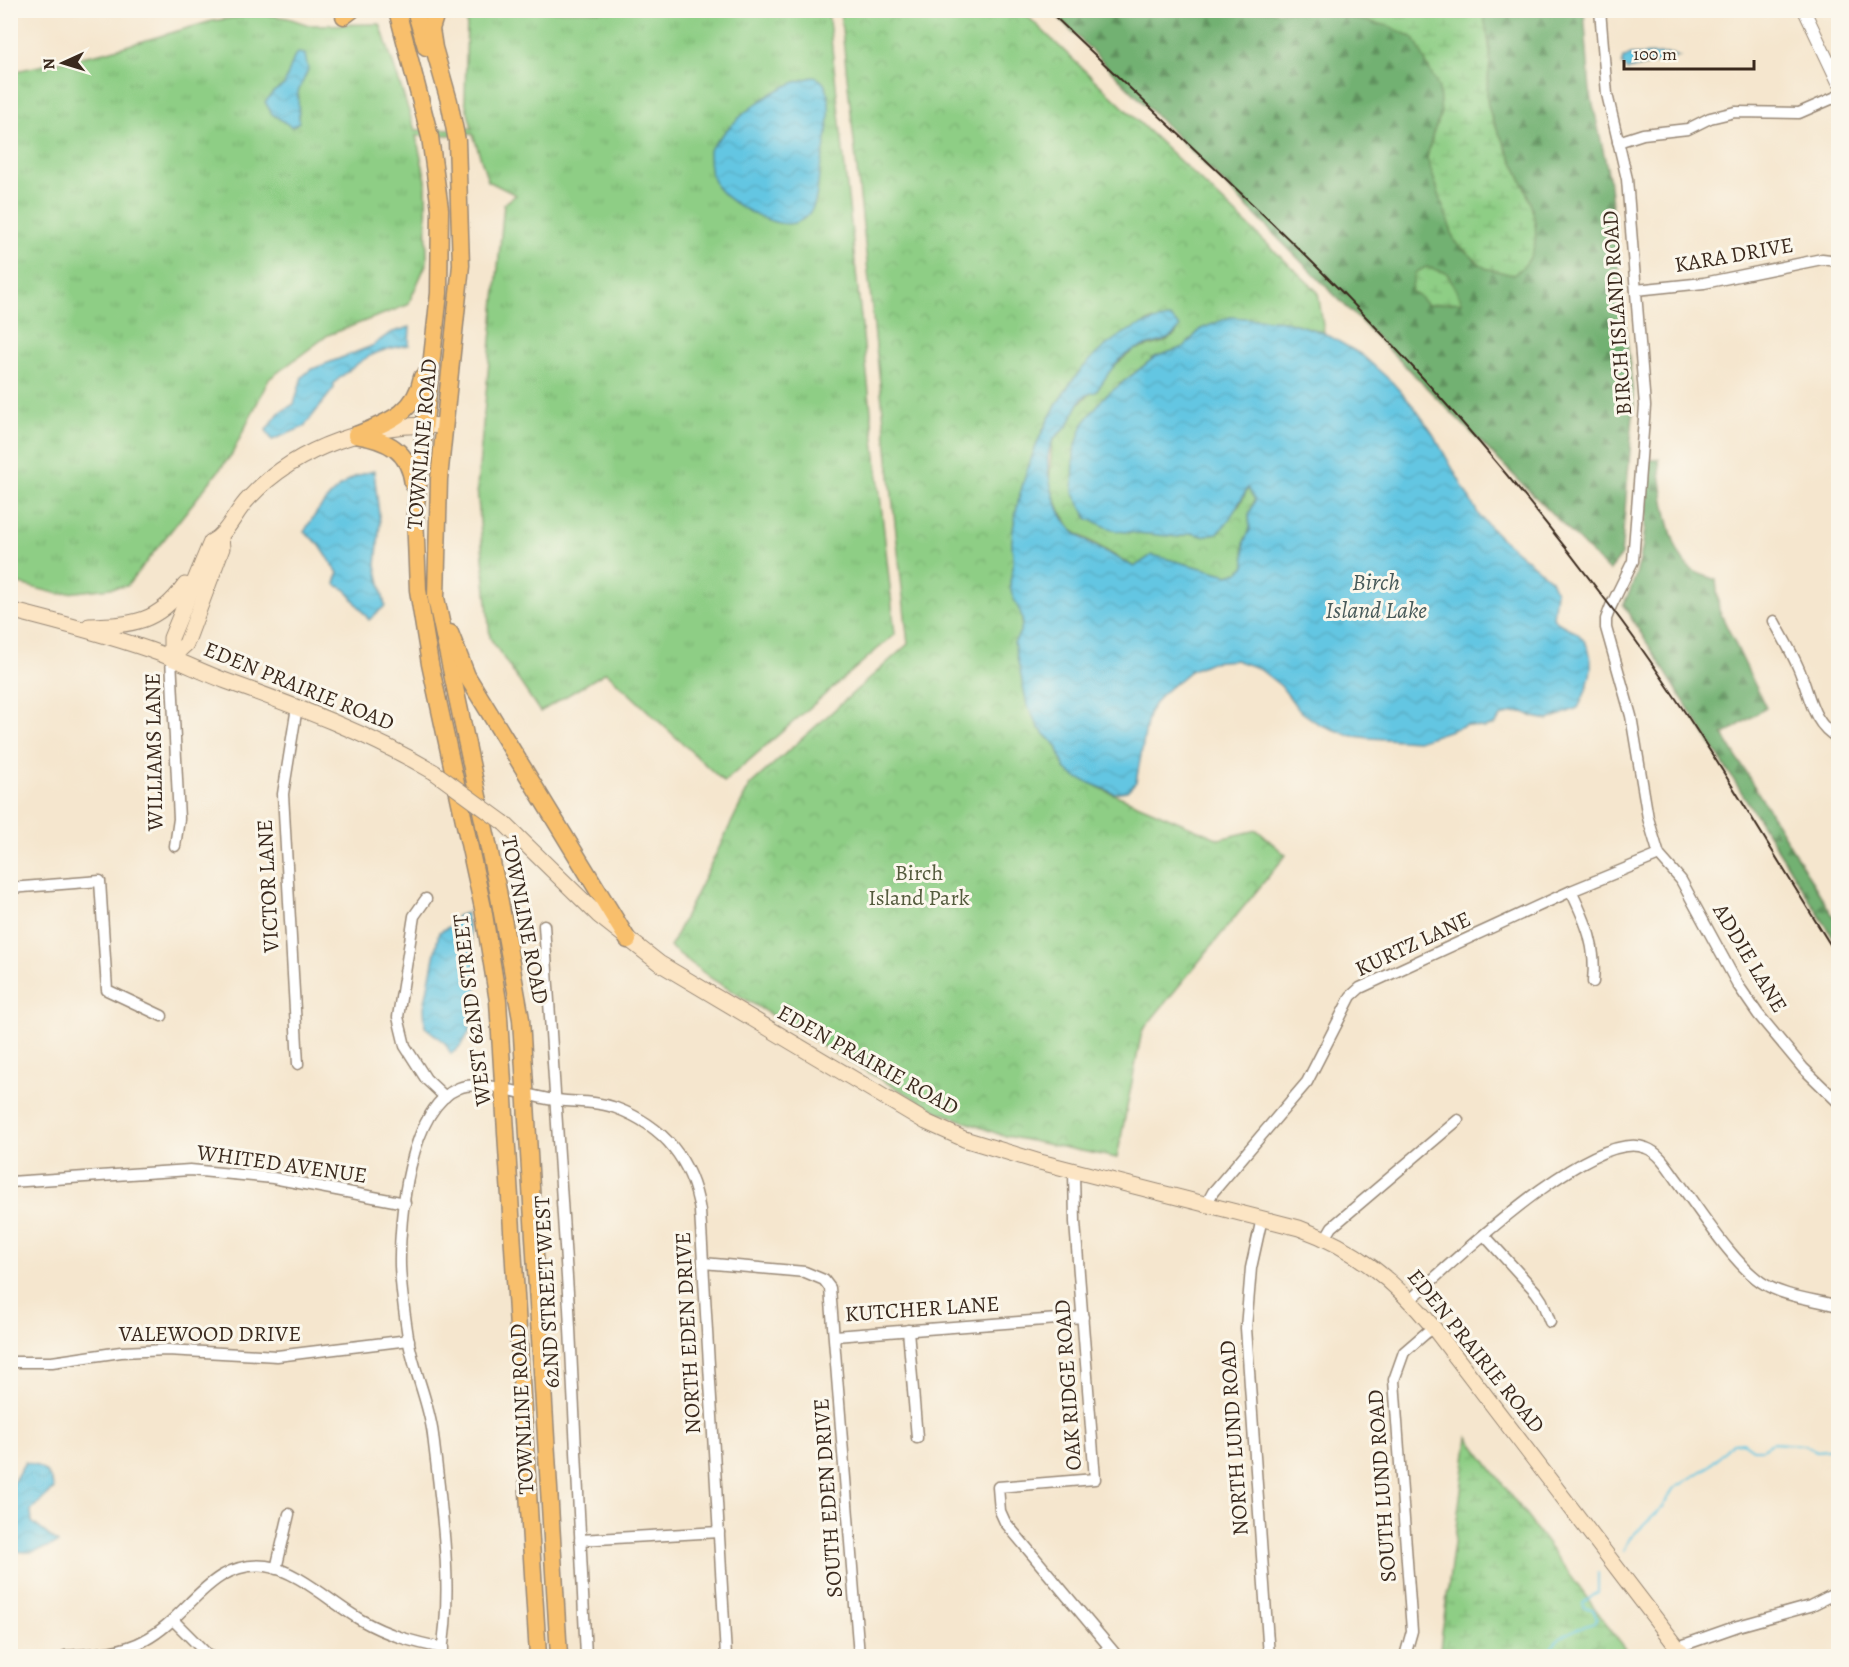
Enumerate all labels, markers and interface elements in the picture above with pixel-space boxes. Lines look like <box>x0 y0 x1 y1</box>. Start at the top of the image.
north arrow <box>33 33 93 93</box>
scale bar <box>1624 33 1754 71</box>
text: 100 m <box>1633 42 1677 66</box>
text: N <box>38 57 60 71</box>
street label: BIRCH ISLAND ROAD <box>1595 210 1639 416</box>
street label: KARA DRIVE <box>1672 230 1796 280</box>
street label: TOWNLINE ROAD <box>400 358 444 530</box>
water label: Birch Island Lake <box>1325 566 1427 626</box>
street label: EDEN PRAIRIE ROAD <box>199 634 399 738</box>
street label: WILLIAMS LANE <box>138 673 170 832</box>
street label: VICTOR LANE <box>250 819 287 954</box>
street label: TOWNLINE ROAD <box>494 833 556 1007</box>
park label: Birch Island Park <box>868 858 970 913</box>
street label: ADDIE LANE <box>1705 897 1794 1018</box>
street label: KURTZ LANE <box>1350 904 1476 984</box>
street label: WEST 62ND STREET <box>445 912 499 1109</box>
street label: EDEN PRAIRIE ROAD <box>772 998 964 1122</box>
street label: WHITED AVENUE <box>194 1137 369 1191</box>
street label: 62ND STREET WEST <box>527 1195 567 1389</box>
street label: NORTH EDEN DRIVE <box>668 1231 708 1435</box>
street label: EDEN PRAIRIE ROAD <box>1400 1263 1552 1439</box>
street label: KUTCHER LANE <box>844 1289 1000 1329</box>
street label: OAK RIDGE ROAD <box>1047 1298 1089 1472</box>
street label: VALEWOOD DRIVE <box>118 1319 301 1349</box>
street label: TOWNLINE ROAD <box>503 1323 541 1495</box>
street label: NORTH LUND ROAD <box>1212 1339 1256 1537</box>
street label: SOUTH LUND ROAD <box>1360 1389 1404 1583</box>
street label: SOUTH EDEN DRIVE <box>806 1397 850 1599</box>

